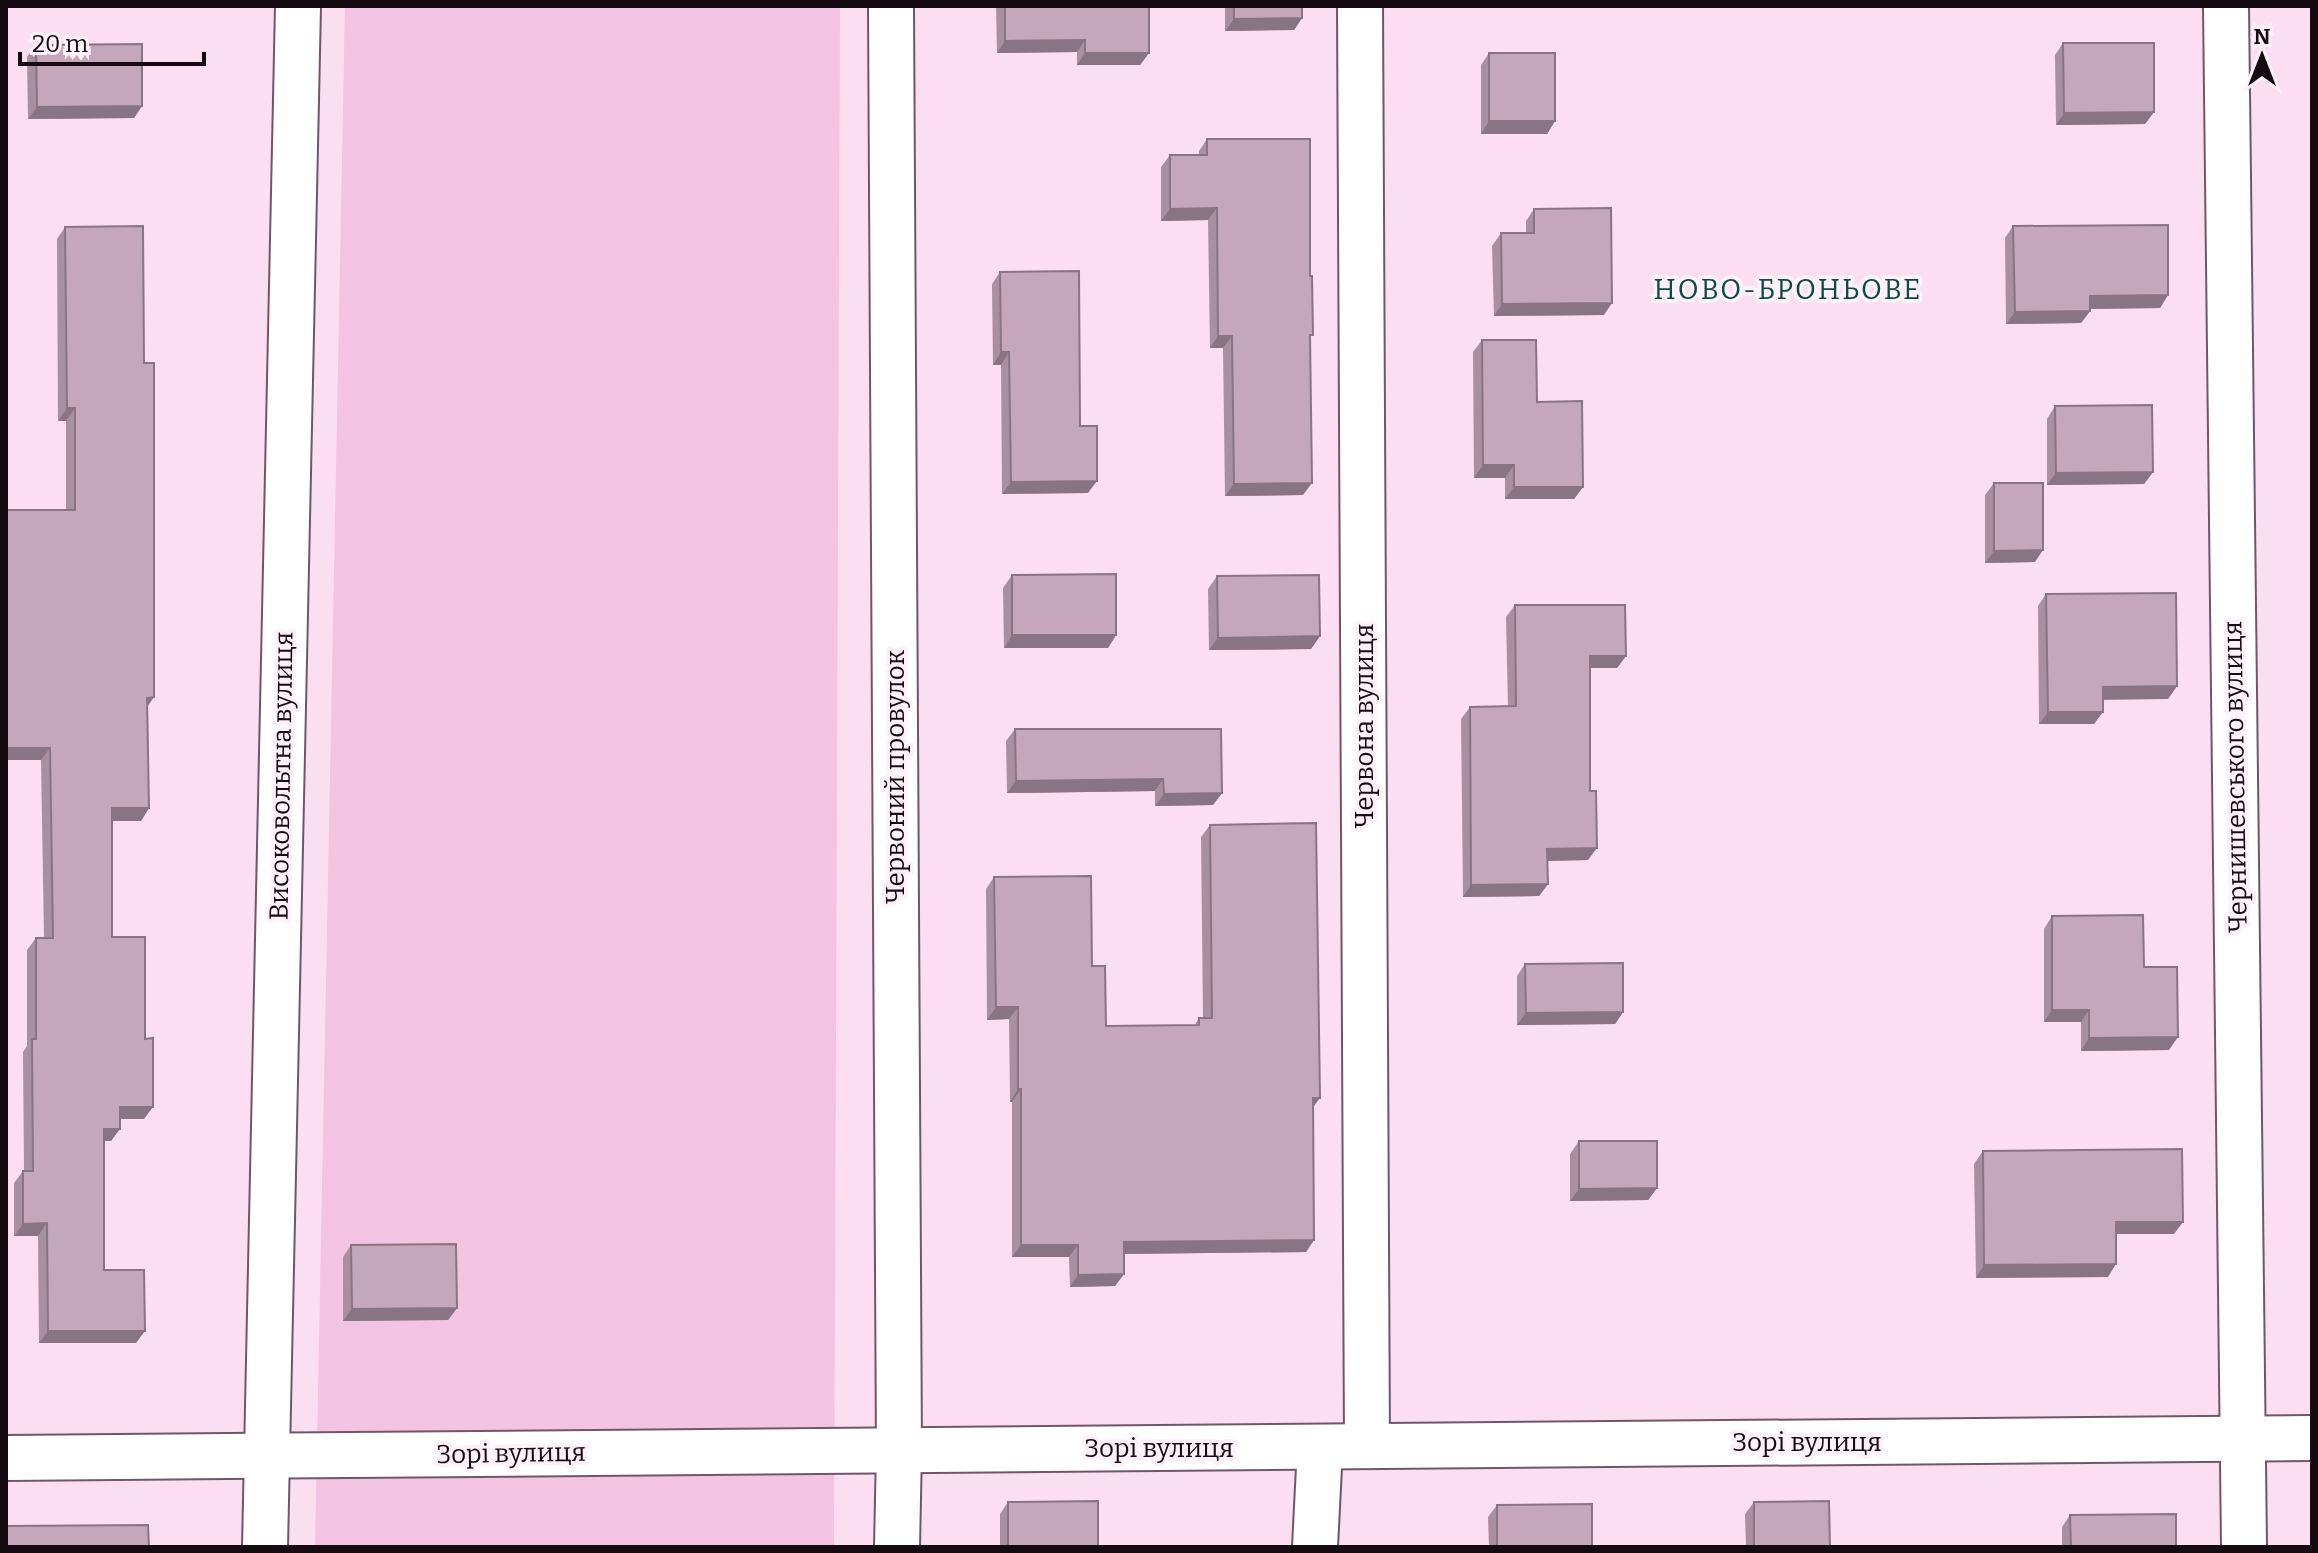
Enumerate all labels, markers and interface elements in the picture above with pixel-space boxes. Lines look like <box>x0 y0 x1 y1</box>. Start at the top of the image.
scale bar <box>20 16 204 66</box>
north arrow <box>2222 16 2302 96</box>
text: N <box>2254 23 2271 50</box>
text: 20 m <box>32 30 88 58</box>
district label: НОВО-БРОНЬОВЕ <box>1654 273 1922 306</box>
street label: Чернишевського вулиця <box>2217 621 2254 933</box>
street label: Червона вулиця <box>1349 624 1380 828</box>
street label: Високовольтна вулиця <box>263 632 300 920</box>
street label: Червоний провулок <box>880 649 911 904</box>
street label: Зорі вулиця <box>1732 1427 1882 1458</box>
street label: Зорі вулиця <box>1084 1433 1234 1464</box>
street label: Зорі вулиця <box>436 1437 586 1470</box>

